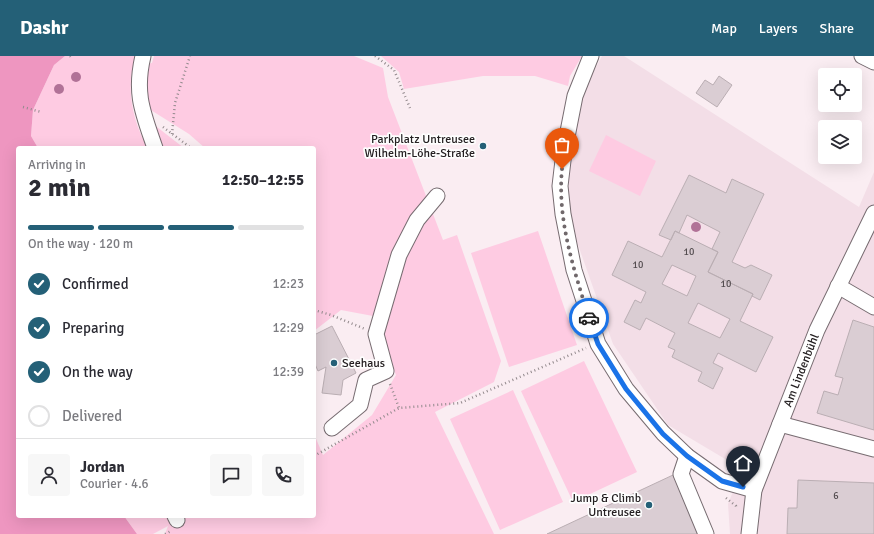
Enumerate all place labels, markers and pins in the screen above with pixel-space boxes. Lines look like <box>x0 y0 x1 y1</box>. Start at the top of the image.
pin <box>545 128 579 169</box>
place label: Parkplatz Untreusee Wilhelm-Löhe-Straße <box>364 132 475 161</box>
marker: Parkplatz Untreusee Wilhelm-Löhe-Straße <box>478 141 488 151</box>
place label: Seehaus <box>342 356 385 371</box>
marker: Seehaus <box>329 358 339 368</box>
pin <box>726 446 760 487</box>
place label: Jump & Climb Untreusee <box>571 491 641 520</box>
marker: Jump & Climb Untreusee <box>644 500 654 510</box>

